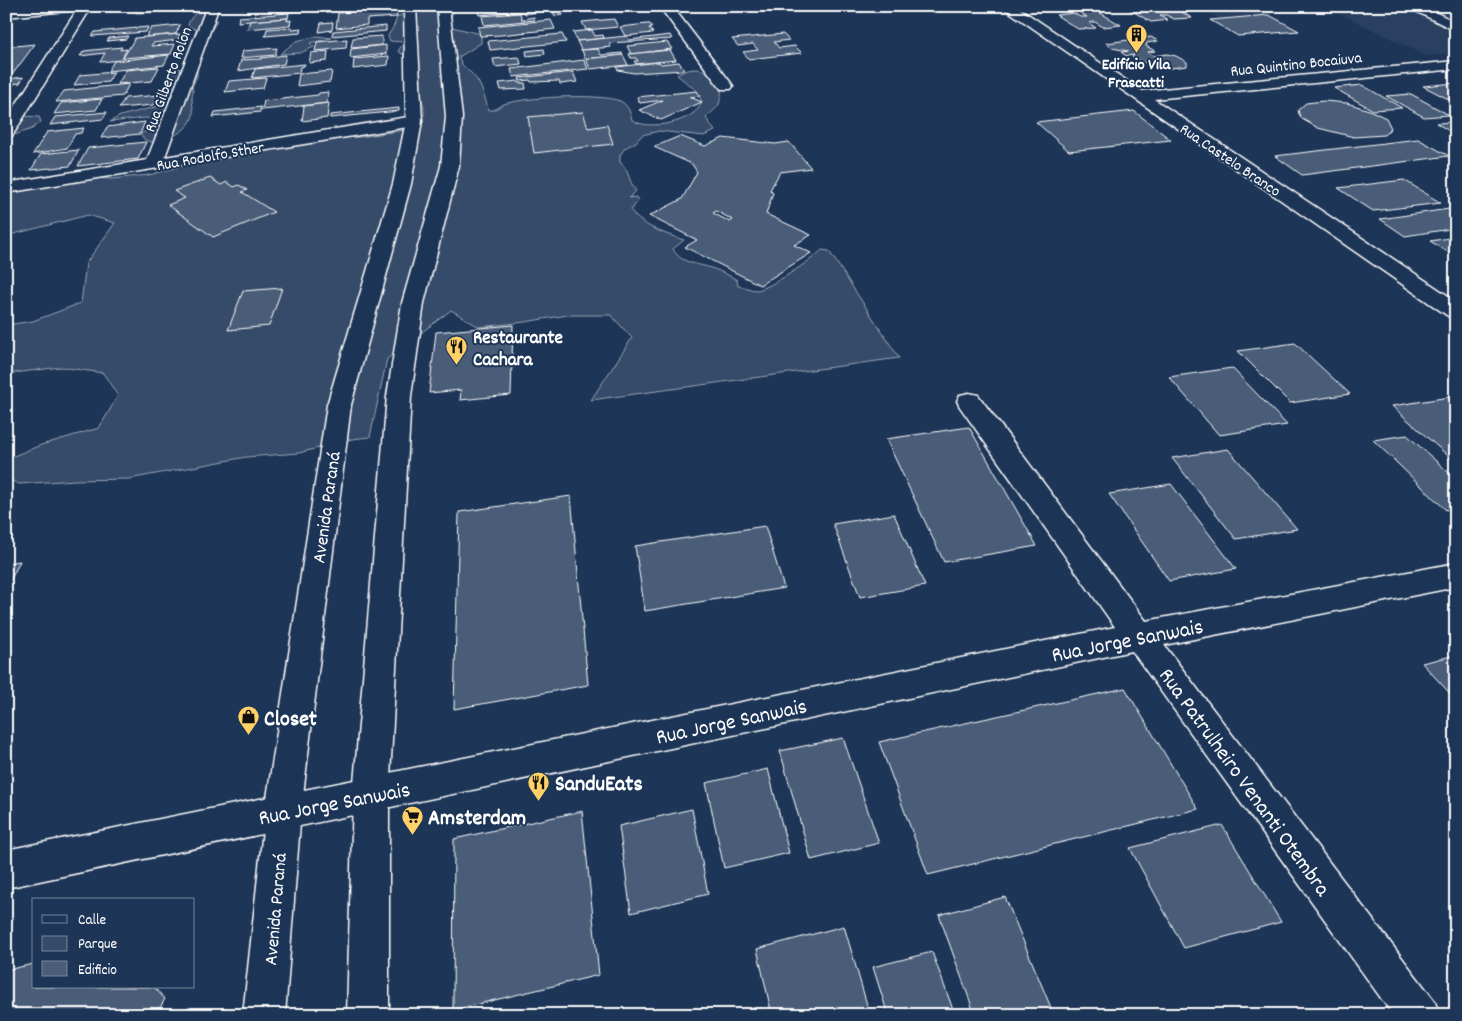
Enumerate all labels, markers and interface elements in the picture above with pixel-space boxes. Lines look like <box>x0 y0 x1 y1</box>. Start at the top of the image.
building icon: Edifício Vila Frascatti <box>1124 22 1148 53</box>
street label: Rua Gilberto Rolon <box>140 24 199 136</box>
street label: Rua Quintino Bocaiuva <box>1229 47 1364 84</box>
place label: Edifício Vila Frascatti <box>1102 54 1172 95</box>
street label: Rua Castelo Branco <box>1174 119 1285 203</box>
street label: Rua Rodolfo Sther <box>155 137 266 178</box>
place label: Restaurante Cachara <box>473 326 563 375</box>
restaurant icon: Restaurante Cachara <box>445 335 469 366</box>
street label: Avenida Paraná <box>307 449 350 565</box>
street label: Rua Jorge Sanwais <box>1049 613 1206 672</box>
street label: Rua Patrulheiro Venanti Otembra <box>1150 663 1337 904</box>
street label: Rua Jorge Sanwais <box>653 692 810 755</box>
shop icon: Closet <box>236 705 260 736</box>
place label: Closet <box>264 705 318 736</box>
restaurant icon: SanduEats <box>527 770 551 801</box>
place label: SanduEats <box>555 770 643 801</box>
street label: Rua Jorge Sanwais <box>256 776 413 835</box>
supermarket icon: Amsterdam <box>400 804 424 835</box>
place label: Amsterdam <box>428 804 526 835</box>
street label: Avenida Paraná <box>259 851 296 967</box>
legend <box>32 898 195 988</box>
text: Calle <box>78 910 107 932</box>
text: Parque <box>78 934 118 956</box>
text: Edificio <box>78 960 117 982</box>

